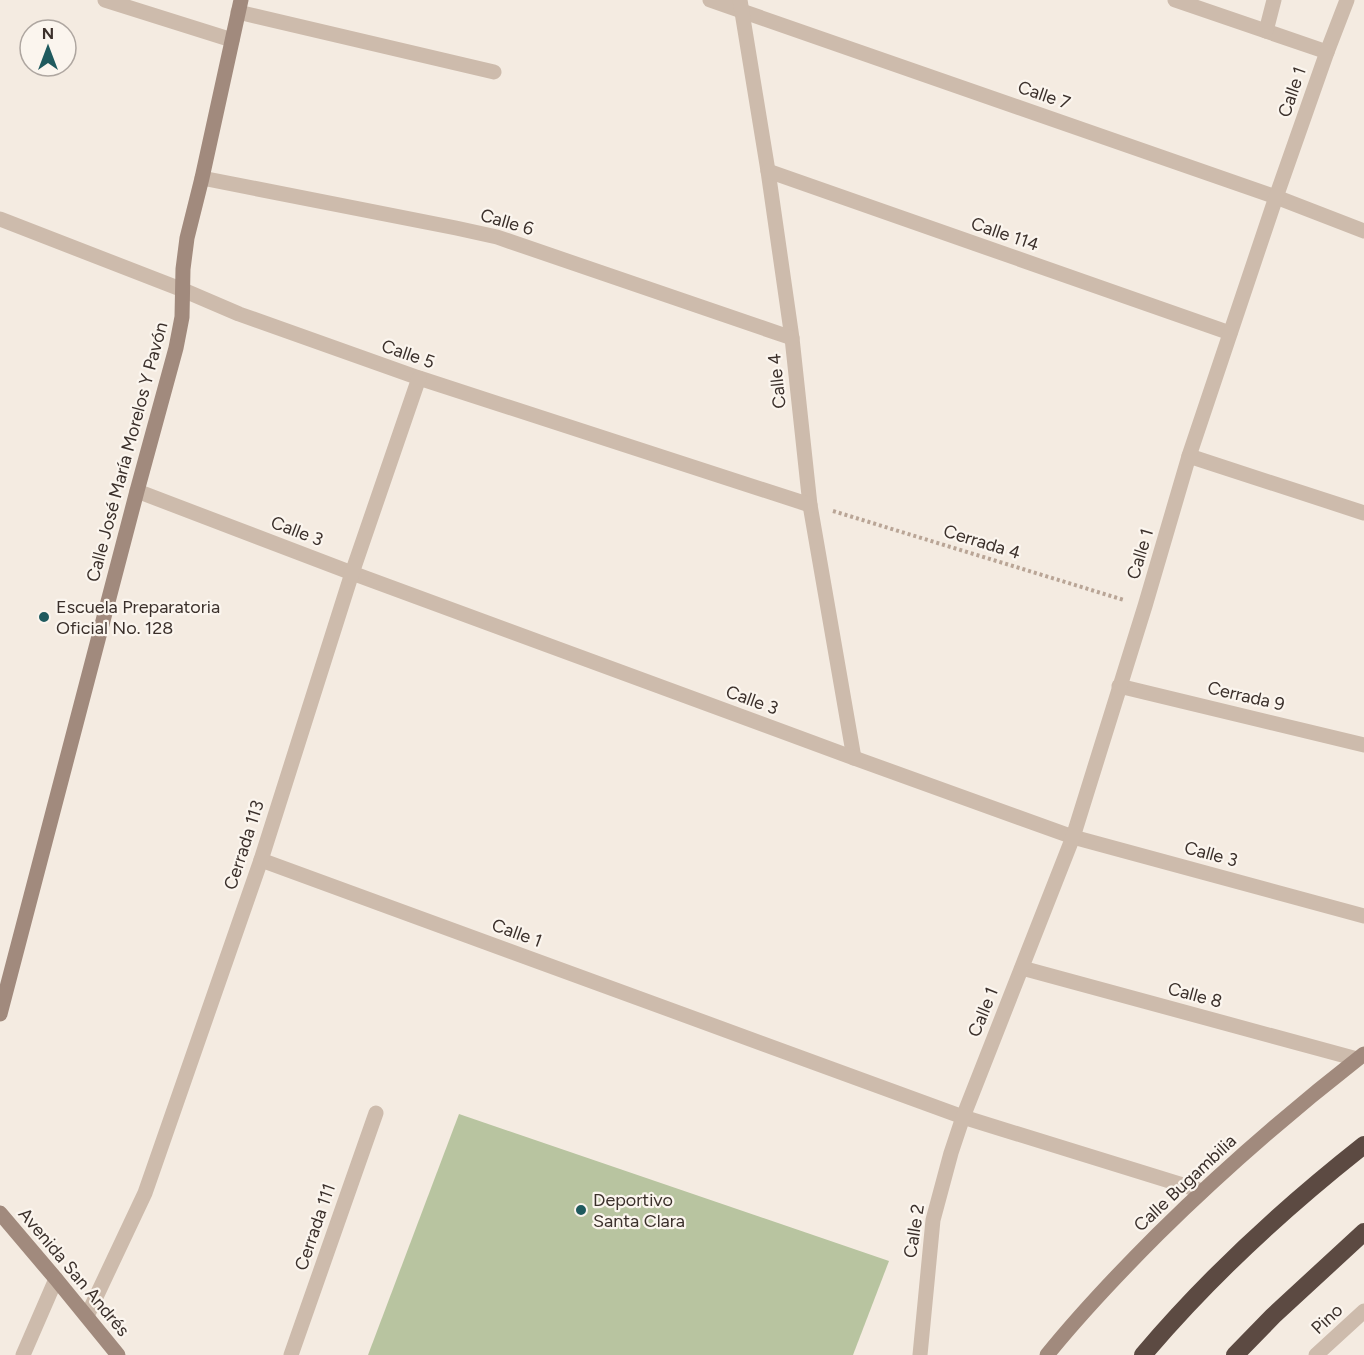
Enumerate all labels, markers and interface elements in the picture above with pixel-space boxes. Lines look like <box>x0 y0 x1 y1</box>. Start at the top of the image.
north arrow <box>18 18 78 78</box>
text: N <box>42 24 54 43</box>
street label: Calle 1 <box>1273 64 1311 120</box>
street label: Calle 7 <box>1015 76 1073 114</box>
street label: Calle 6 <box>478 204 536 240</box>
street label: Calle 114 <box>968 212 1042 256</box>
street label: Calle José María Morelos Y Pavón <box>82 320 172 584</box>
street label: Calle 5 <box>379 335 437 373</box>
street label: Calle 4 <box>763 352 791 410</box>
street label: Calle 3 <box>268 511 326 551</box>
street label: Cerrada 4 <box>941 520 1023 564</box>
street label: Calle 1 <box>1122 526 1158 582</box>
place label: Escuela Preparatoria Oficial No. 128 <box>56 596 220 639</box>
marker: Escuela Preparatoria Oficial No. 128 <box>37 610 51 624</box>
street label: Cerrada 9 <box>1205 676 1287 716</box>
street label: Calle 3 <box>723 680 781 720</box>
street label: Cerrada 113 <box>219 797 269 893</box>
street label: Calle 3 <box>1182 836 1240 872</box>
street label: Calle 1 <box>489 914 545 952</box>
street label: Calle 8 <box>1165 977 1225 1013</box>
street label: Calle 1 <box>963 984 1003 1040</box>
street label: Calle Bugambilia <box>1129 1130 1241 1236</box>
street label: Cerrada 111 <box>290 1181 340 1273</box>
place label: Deportivo Santa Clara <box>593 1189 685 1232</box>
street label: Calle 2 <box>899 1202 929 1260</box>
street label: Avenida San Andrés <box>14 1203 134 1341</box>
marker: Deportivo Santa Clara <box>574 1203 588 1217</box>
street label: Pino <box>1307 1299 1347 1339</box>

